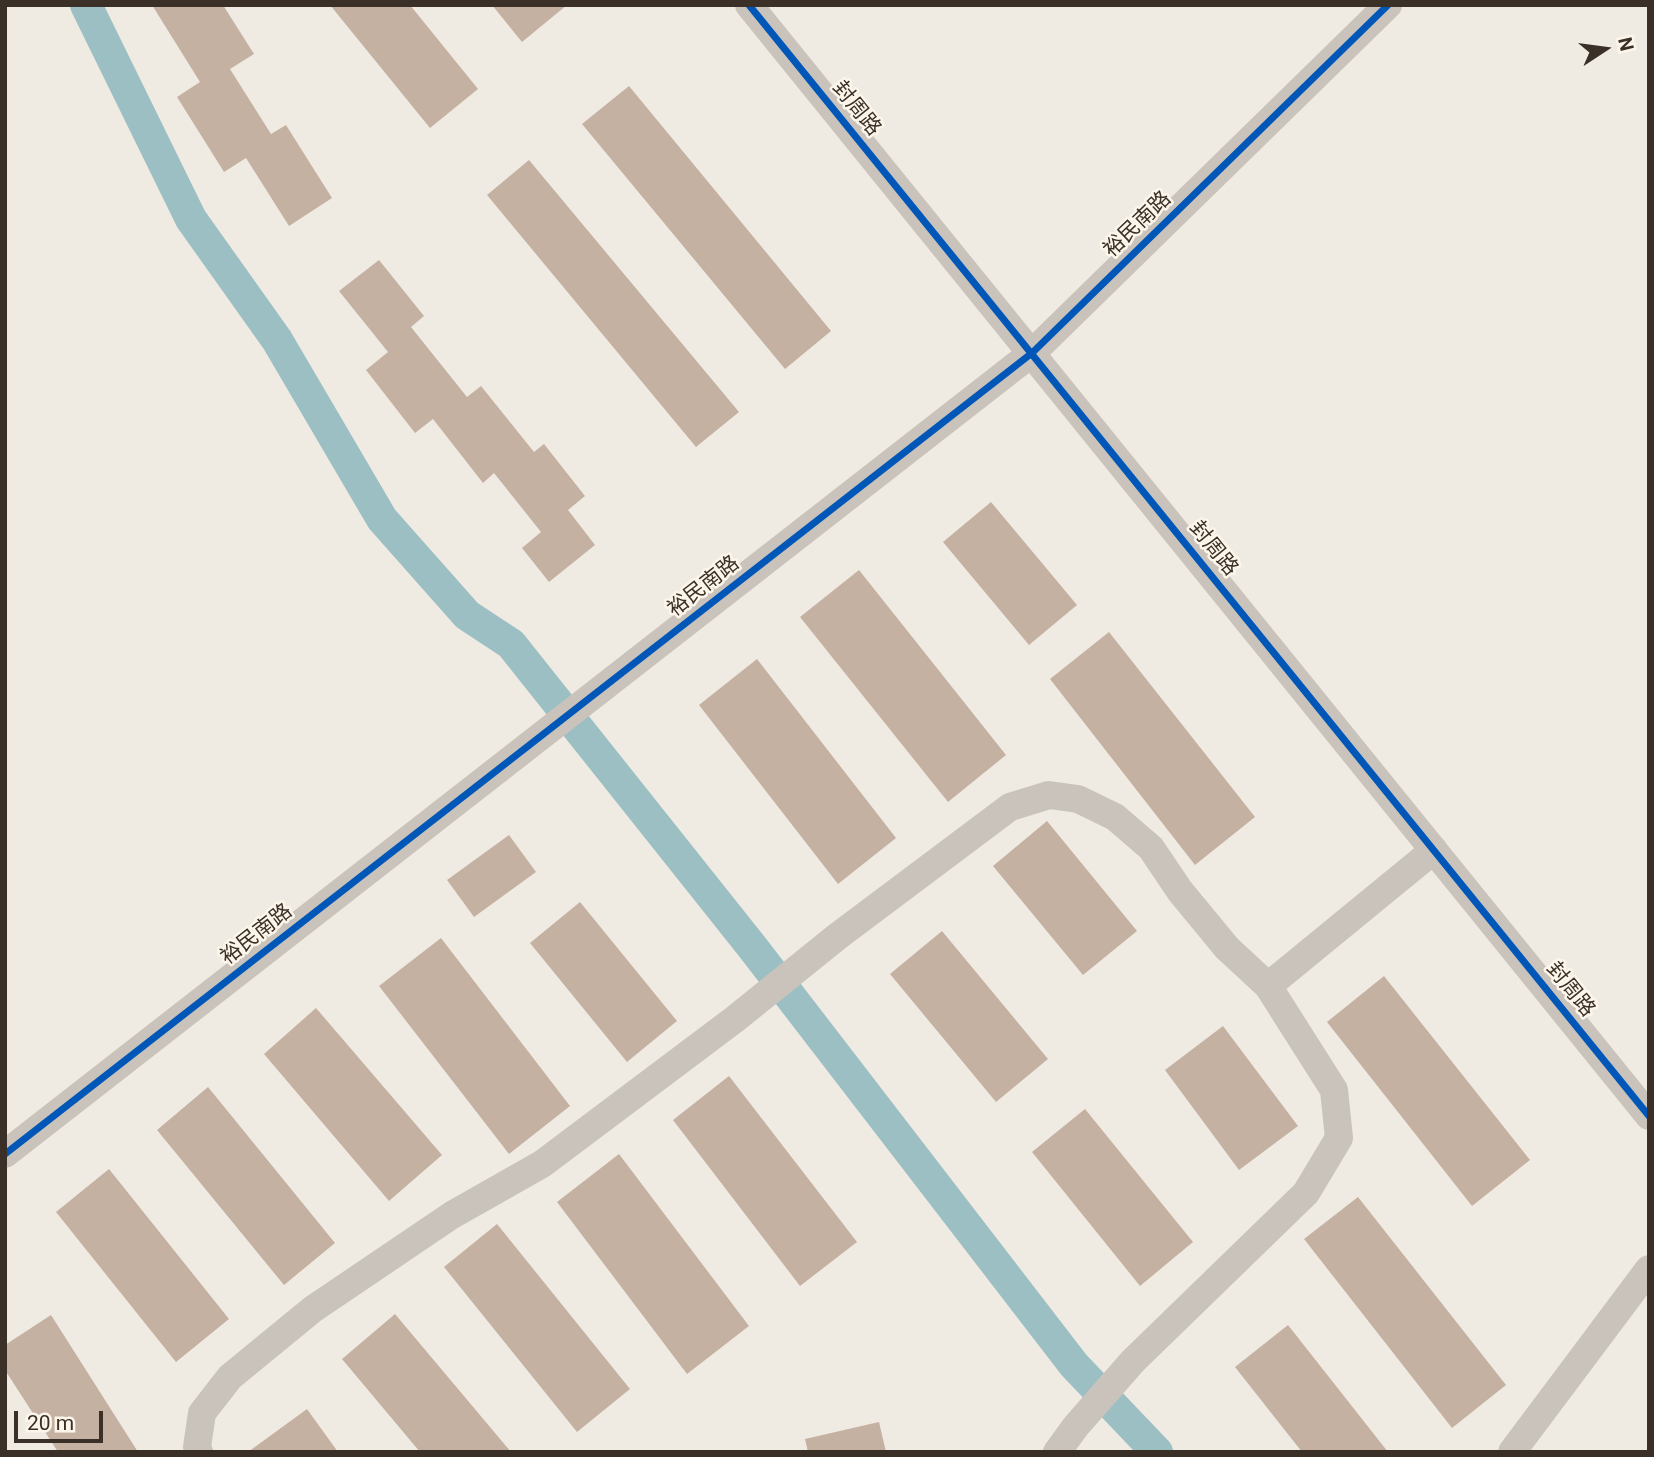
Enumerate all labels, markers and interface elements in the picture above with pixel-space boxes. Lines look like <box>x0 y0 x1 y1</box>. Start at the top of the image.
north arrow <box>1570 14 1640 84</box>
text: N <box>1613 35 1639 53</box>
street label: 封周路 <box>826 77 886 141</box>
street label: 裕民南路 <box>1099 187 1177 263</box>
street label: 封周路 <box>1183 517 1243 581</box>
street label: 裕民南路 <box>663 551 745 623</box>
street label: 裕民南路 <box>216 899 298 971</box>
street label: 封周路 <box>1540 958 1600 1022</box>
scale bar <box>18 1398 107 1442</box>
text: 20 m <box>27 1411 74 1435</box>

